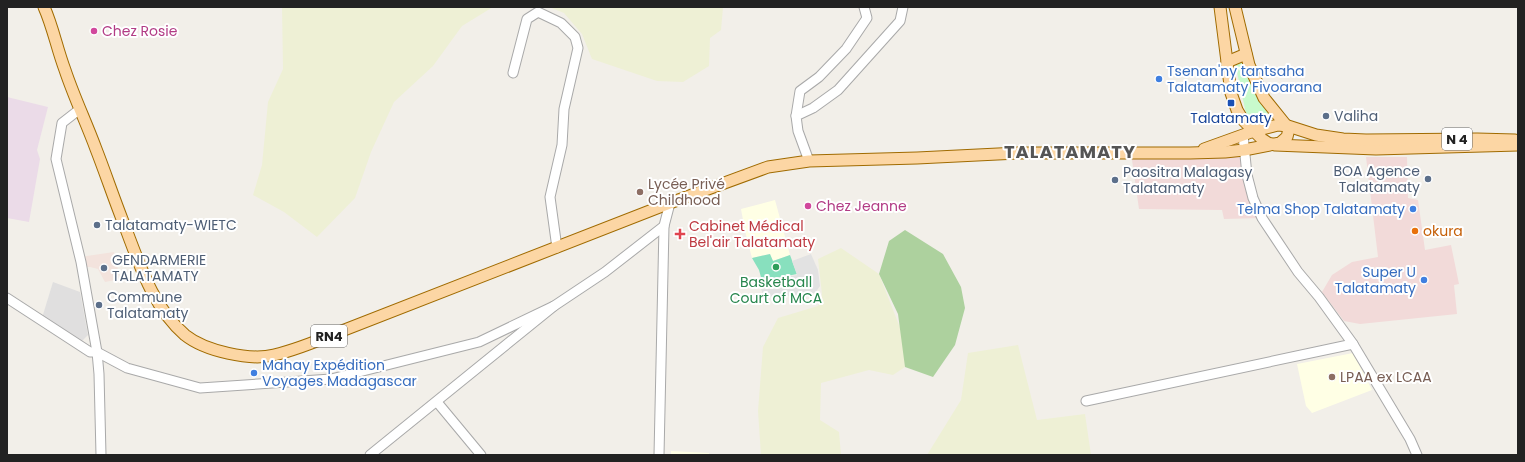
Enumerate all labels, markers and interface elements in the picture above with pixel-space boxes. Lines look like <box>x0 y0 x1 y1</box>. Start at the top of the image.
place label: Chez Rosie <box>102 21 178 41</box>
marker: Chez Rosie <box>89 26 99 36</box>
place label: Tsenan'ny tantsaha Talatamaty Fivoarana <box>1167 61 1322 97</box>
marker: Tsenan'ny tantsaha Talatamaty Fivoarana <box>1154 74 1164 84</box>
marker: Talatamaty <box>1226 98 1236 108</box>
place label: Valiha <box>1334 106 1378 126</box>
place label: Talatamaty <box>1190 108 1272 128</box>
marker: Valiha <box>1321 111 1331 121</box>
road number: N 4 <box>1442 128 1472 150</box>
district label: TALATAMATY <box>1004 139 1136 164</box>
place label: BOA Agence Talatamaty <box>1334 161 1420 197</box>
place label: Paositra Malagasy Talatamaty <box>1123 162 1252 198</box>
place label: Lycée Privé Childhood <box>648 174 725 210</box>
marker: BOA Agence Talatamaty <box>1423 174 1433 184</box>
marker: Paositra Malagasy Talatamaty <box>1110 175 1120 185</box>
marker: Lycée Privé Childhood <box>635 187 645 197</box>
place label: Chez Jeanne <box>816 196 907 216</box>
place label: Telma Shop Talatamaty <box>1237 199 1405 219</box>
marker: Chez Jeanne <box>803 201 813 211</box>
marker: Telma Shop Talatamaty <box>1408 204 1418 214</box>
place label: Talatamaty-WIETC <box>105 215 237 235</box>
place label: Cabinet Médical Bel'air Talatamaty <box>689 216 815 252</box>
marker: Talatamaty-WIETC <box>92 220 102 230</box>
place label: okura <box>1423 221 1463 241</box>
marker: okura <box>1410 226 1420 236</box>
marker: Cabinet Médical Bel'air Talatamaty <box>674 228 686 240</box>
place label: GENDARMERIE TALATAMATY <box>112 250 206 286</box>
marker: Basketball Court of MCA <box>771 262 781 272</box>
place label: Super U Talatamaty <box>1335 262 1416 298</box>
marker: GENDARMERIE TALATAMATY <box>99 263 109 273</box>
place label: Basketball Court of MCA <box>730 272 822 308</box>
marker: Super U Talatamaty <box>1419 275 1429 285</box>
place label: Commune Talatamaty <box>107 287 188 323</box>
marker: Commune Talatamaty <box>94 300 104 310</box>
road number: RN4 <box>311 325 347 347</box>
place label: Mahay Expédition Voyages Madagascar <box>262 355 417 391</box>
place label: LPAA ex LCAA <box>1340 367 1432 387</box>
marker: Mahay Expédition Voyages Madagascar <box>249 368 259 378</box>
marker: LPAA ex LCAA <box>1327 372 1337 382</box>

